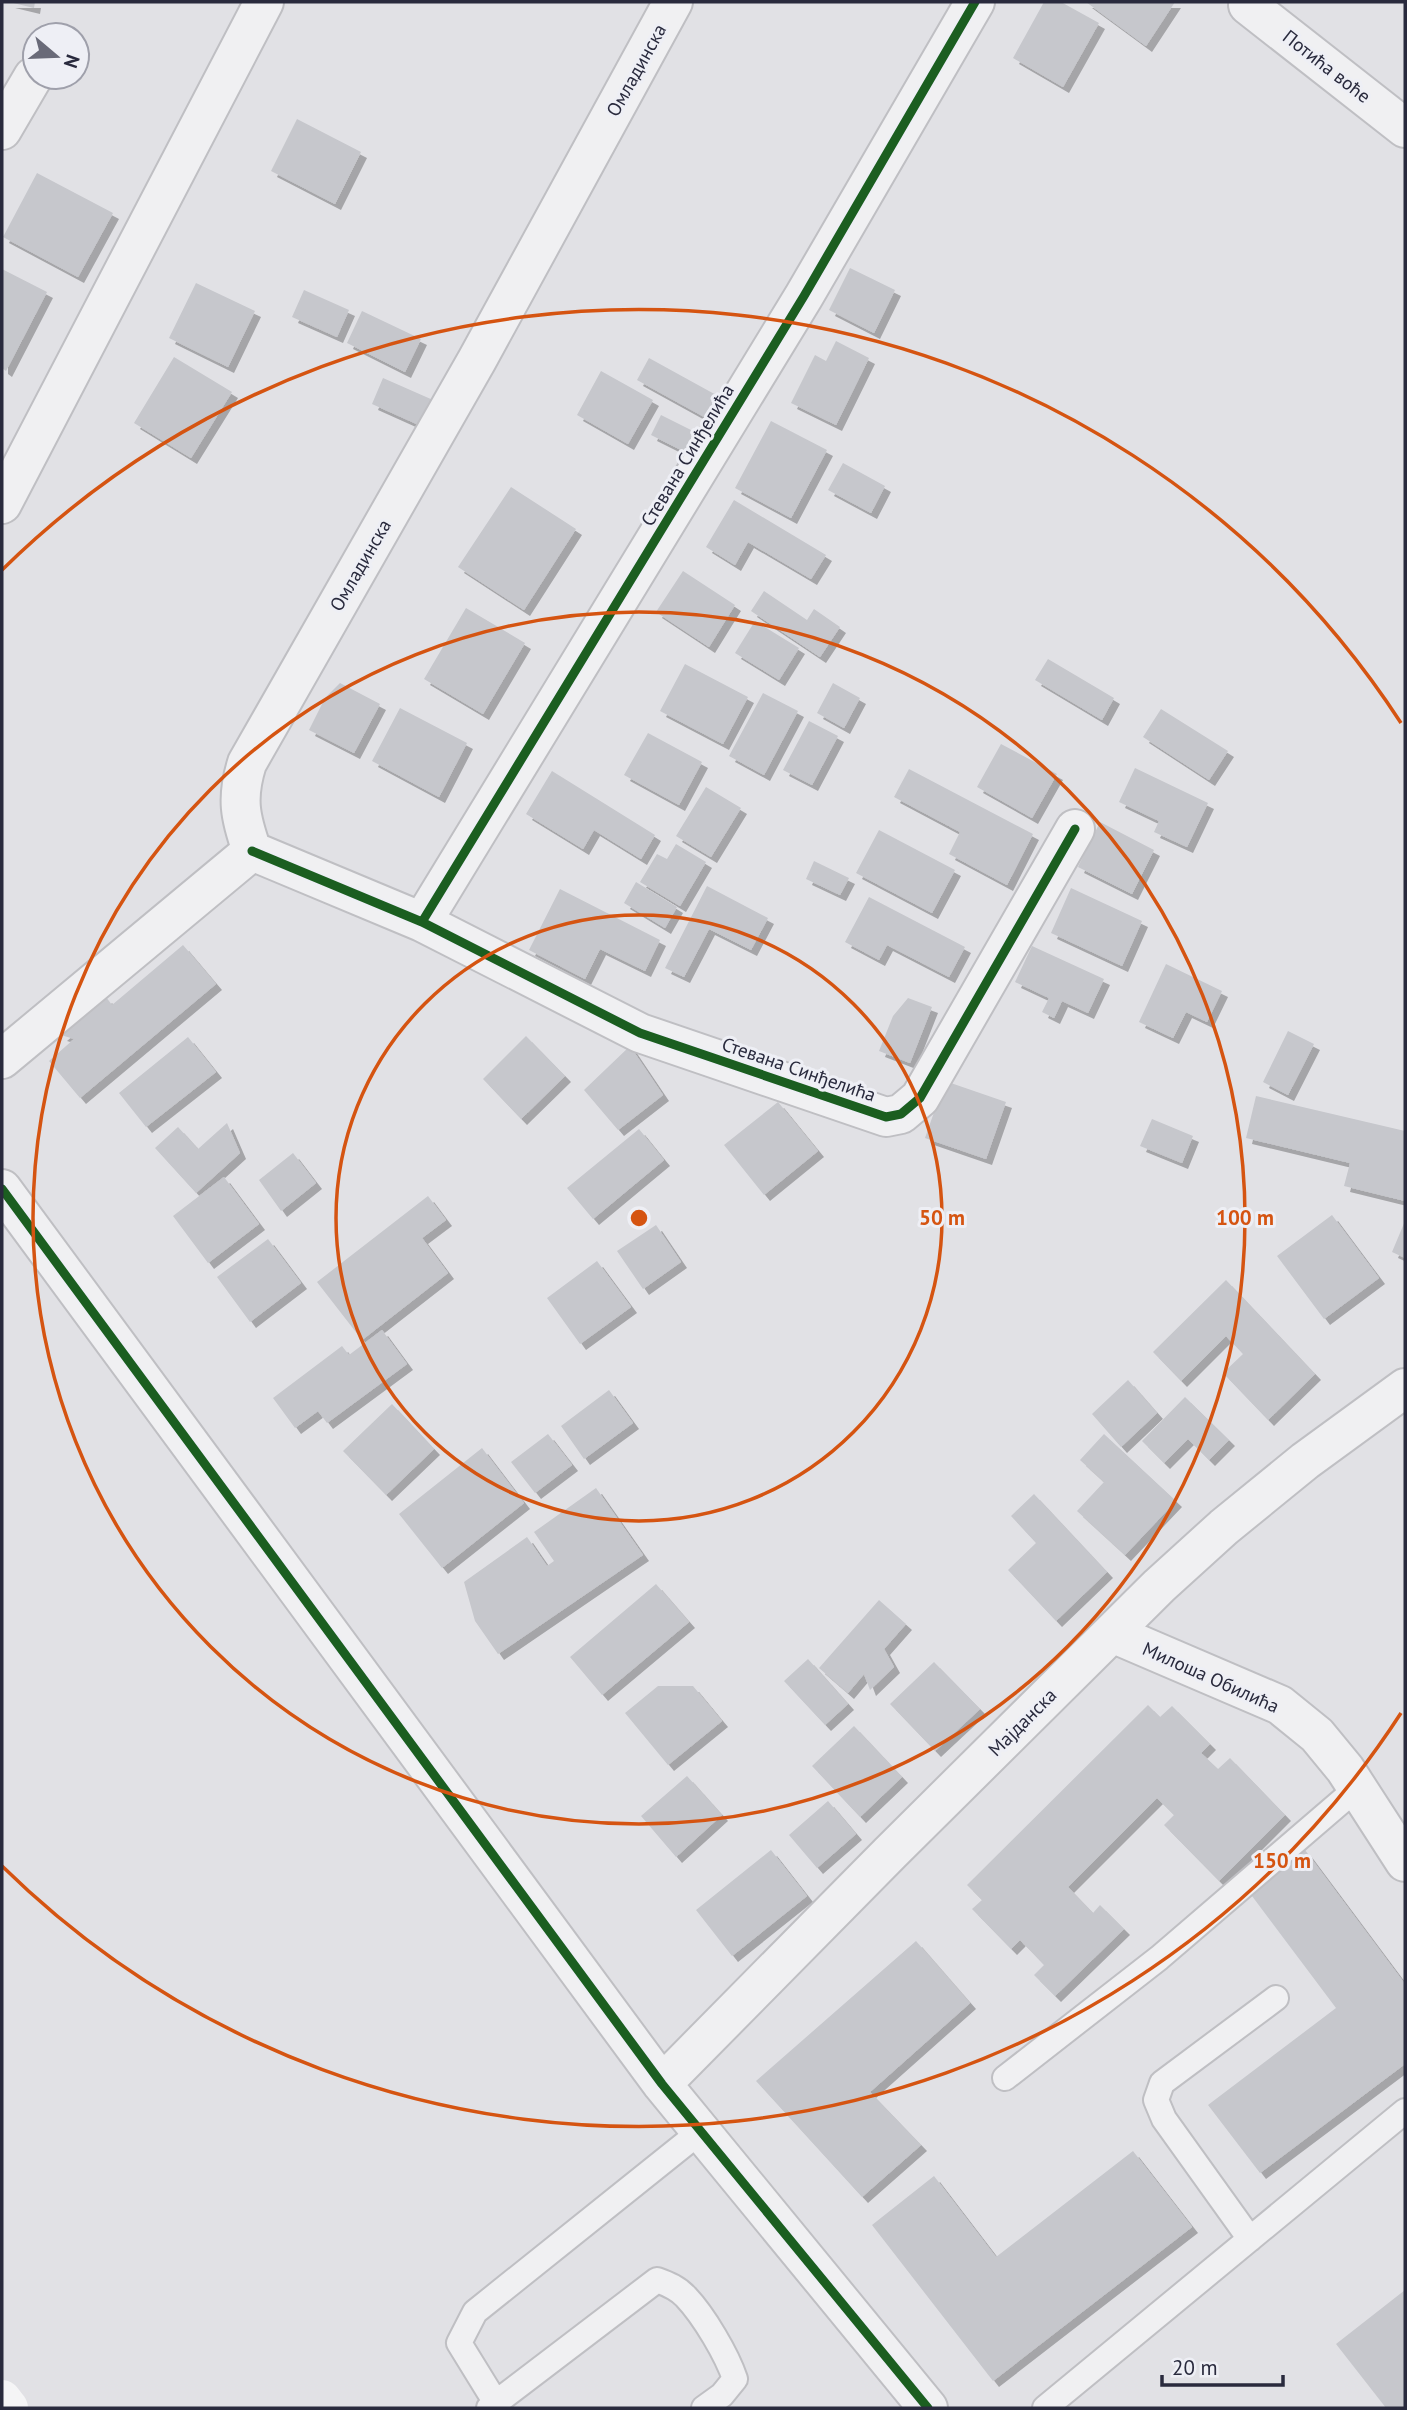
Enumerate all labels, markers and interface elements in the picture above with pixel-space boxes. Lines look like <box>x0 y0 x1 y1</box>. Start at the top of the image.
street label: Омладинска <box>601 19 671 121</box>
north arrow <box>21 21 91 91</box>
street label: Потића воће <box>1278 24 1376 108</box>
text: N <box>59 52 85 71</box>
street label: Стевана Синђелића <box>635 380 739 530</box>
street label: Омладинска <box>324 515 396 615</box>
street label: Стевана Синђелића <box>719 1031 879 1107</box>
text: 50 m <box>919 1204 965 1231</box>
text: 100 m <box>1216 1204 1274 1231</box>
centre of rings <box>627 1206 651 1230</box>
street label: Милоша Обилића <box>1139 1636 1283 1718</box>
street label: Мајданска <box>983 1683 1061 1761</box>
text: 150 m <box>1253 1847 1311 1874</box>
scale bar <box>1162 2344 1283 2388</box>
text: 20 m <box>1172 2354 1218 2381</box>

